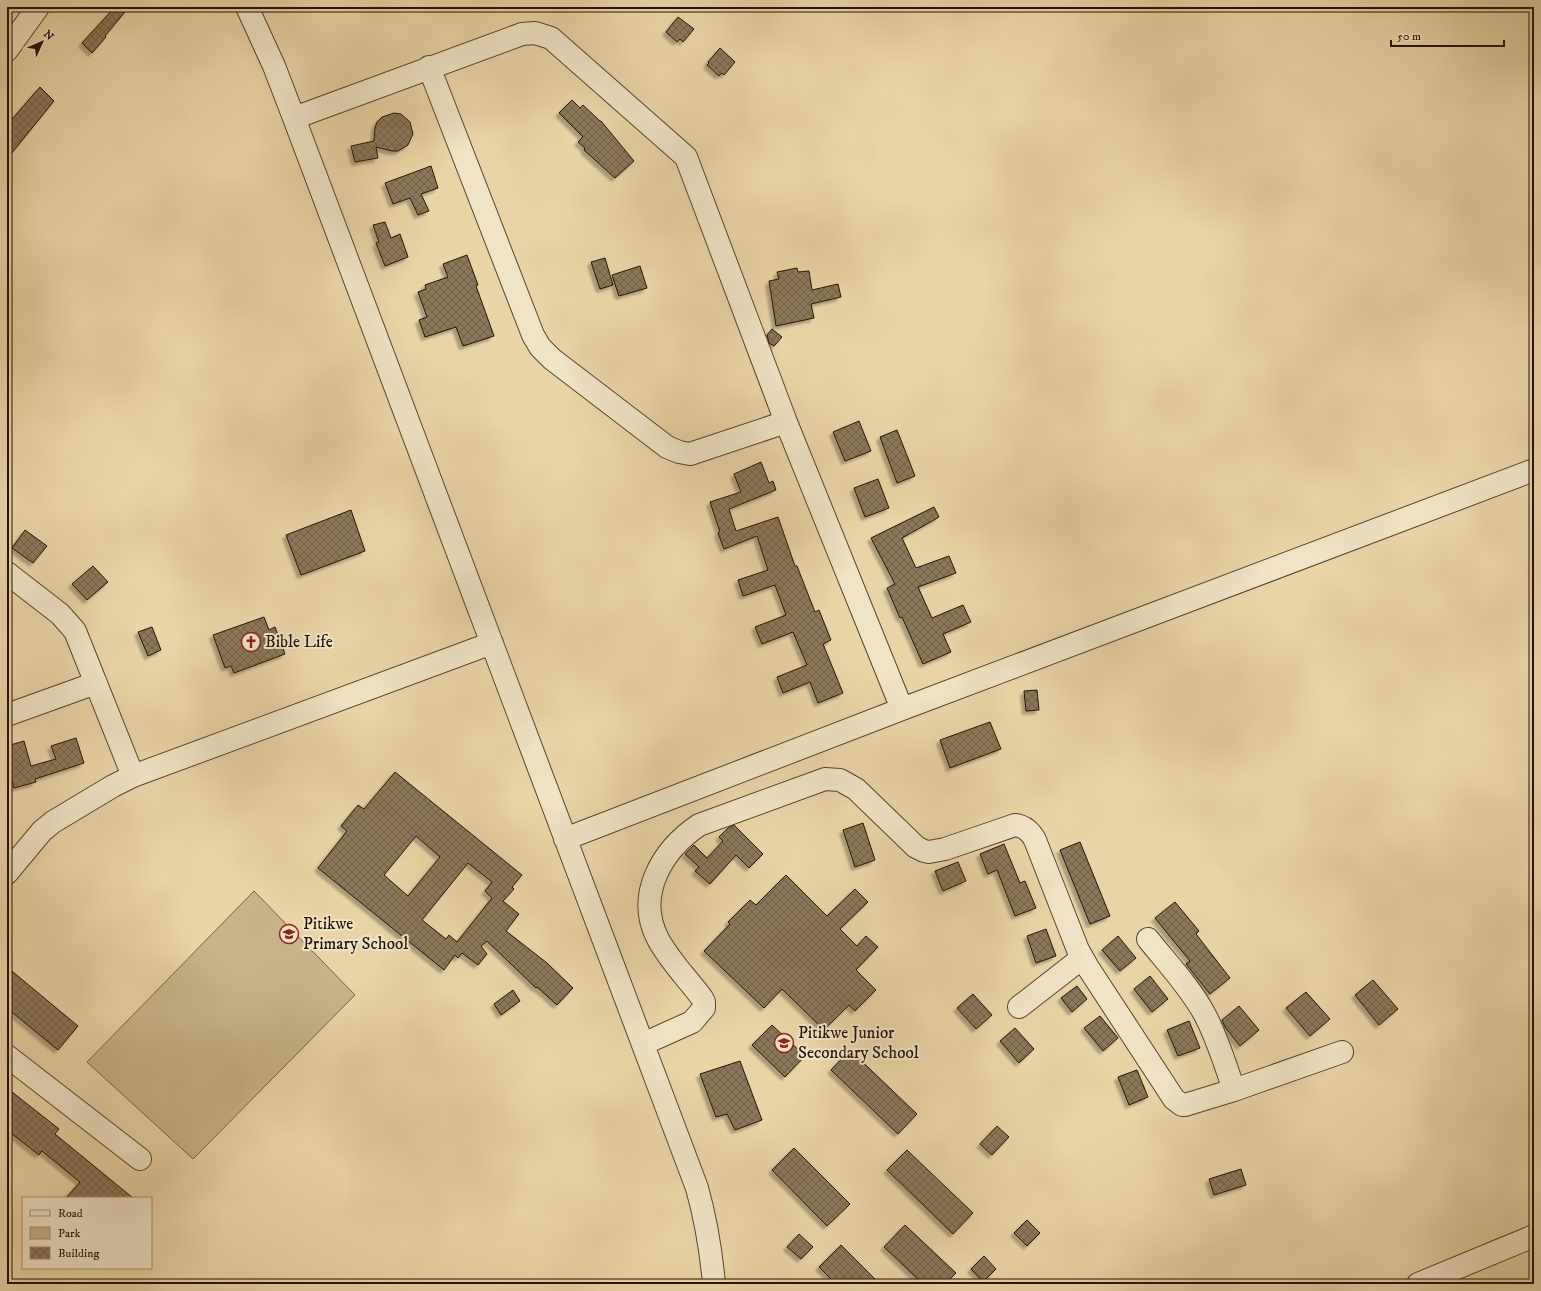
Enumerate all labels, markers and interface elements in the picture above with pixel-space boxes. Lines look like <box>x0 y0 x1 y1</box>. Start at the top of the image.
north arrow <box>22 22 62 62</box>
scale bar <box>1391 22 1504 48</box>
text: N <box>40 27 57 44</box>
text: 50 m <box>1397 29 1421 44</box>
church icon: Bible Life <box>240 631 262 653</box>
place label: Bible Life <box>265 631 333 653</box>
place label: Pitikwe Primary School <box>303 913 408 955</box>
school or university icon: Pitikwe Primary School <box>278 923 300 945</box>
place label: Pitikwe Junior Secondary School <box>798 1022 919 1064</box>
school or university icon: Pitikwe Junior Secondary School <box>773 1032 795 1054</box>
legend <box>22 1197 152 1269</box>
text: Road <box>58 1206 83 1221</box>
text: Park <box>58 1226 80 1241</box>
text: Building <box>58 1246 99 1261</box>

